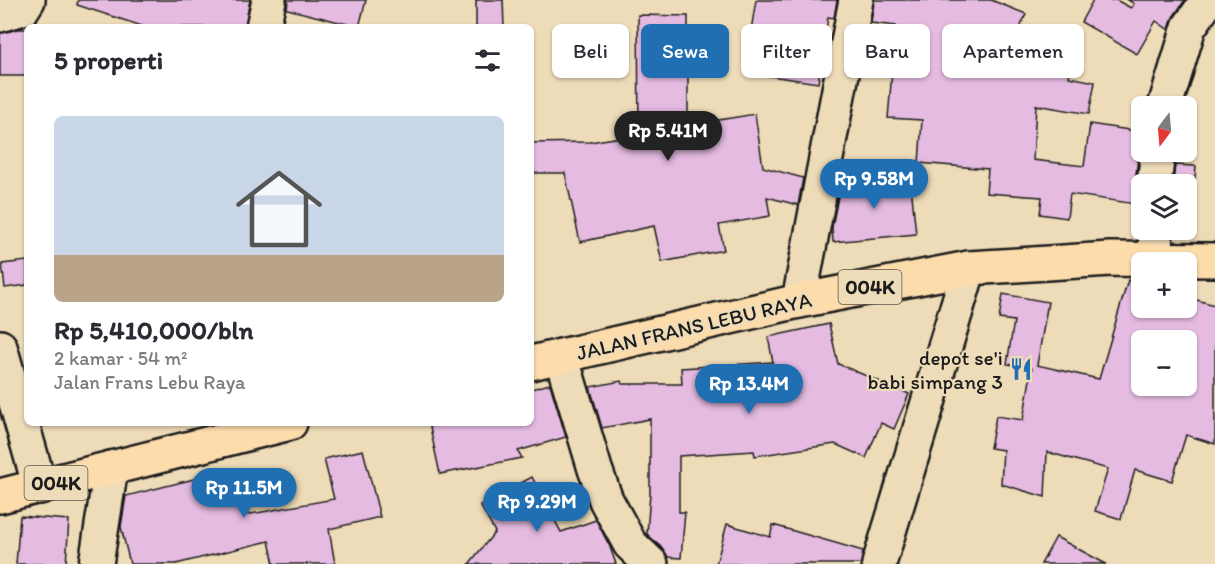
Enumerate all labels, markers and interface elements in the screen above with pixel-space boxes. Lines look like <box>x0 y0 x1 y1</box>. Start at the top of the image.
chip: Beli <box>552 24 629 78</box>
chip: Sewa <box>641 24 729 78</box>
chip: Filter <box>741 24 832 78</box>
chip: Baru <box>844 24 930 78</box>
chip: Apartemen <box>942 24 1084 78</box>
text: 5 properti <box>54 44 163 76</box>
icon: filters <box>471 44 504 77</box>
north arrow <box>1131 96 1197 162</box>
map controls <box>1131 96 1197 396</box>
pin: Rp 5.41M <box>606 111 730 162</box>
text: Rp 5.41M <box>628 118 708 142</box>
icon: home <box>225 155 333 263</box>
pin: Rp 9.58M <box>812 159 936 210</box>
text: Rp 9.58M <box>834 166 914 190</box>
button: layers <box>1131 174 1197 240</box>
button: + <box>1131 252 1197 318</box>
road number: 004K <box>838 270 902 304</box>
street label: JALAN FRANS LEBU RAYA <box>574 287 814 365</box>
text: Rp 5,410,000/bln <box>54 314 254 346</box>
button: − <box>1131 330 1197 396</box>
place label: depot se'i babi simpang 3 <box>868 345 1003 394</box>
text: 2 kamar · 54 m² <box>54 346 188 370</box>
restaurant icon: depot se'i babi simpang 3 <box>1008 356 1034 382</box>
pin: Rp 13.4M <box>687 364 811 415</box>
text: Jalan Frans Lebu Raya <box>54 370 245 394</box>
text: Rp 13.4M <box>709 371 789 395</box>
road number: 004K <box>25 466 88 500</box>
pin: Rp 11.5M <box>182 468 306 519</box>
text: Rp 11.5M <box>206 475 282 499</box>
pin: Rp 9.29M <box>475 482 599 533</box>
text: Rp 9.29M <box>497 489 577 513</box>

